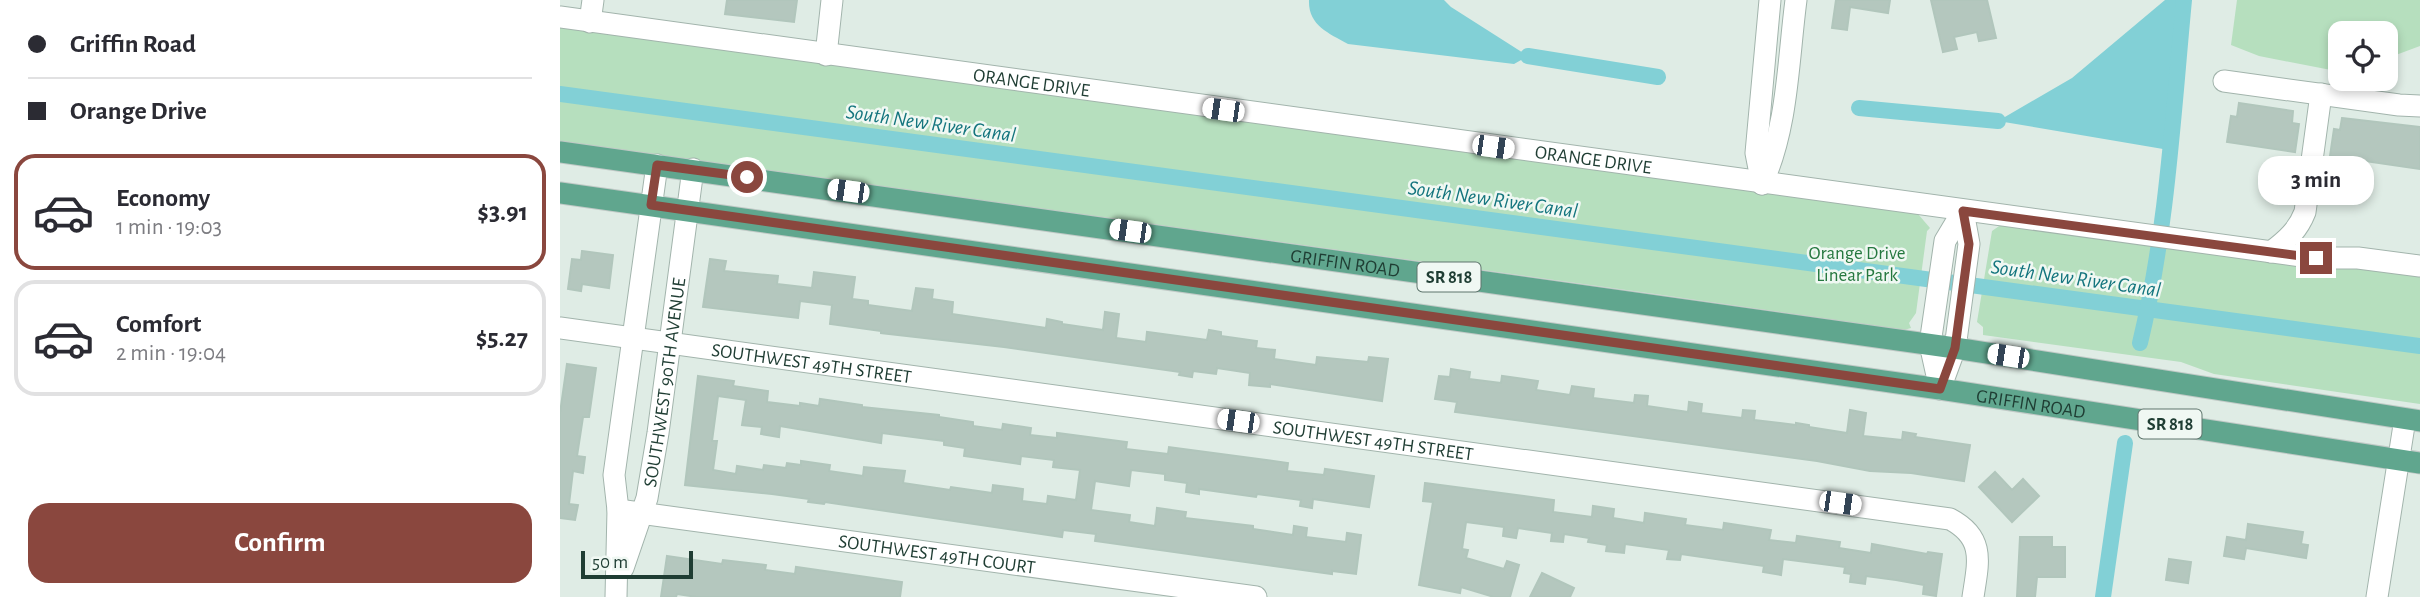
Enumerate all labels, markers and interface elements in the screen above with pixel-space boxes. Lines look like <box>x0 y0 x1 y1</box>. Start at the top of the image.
map controls <box>2328 21 2398 91</box>
button: locate <box>2328 21 2398 91</box>
text: Griffin Road <box>70 31 196 57</box>
street label: ORANGE DRIVE <box>972 66 1091 101</box>
car <box>1201 97 1246 123</box>
text: Orange Drive <box>70 98 207 124</box>
water label: South New River Canal <box>845 101 1017 146</box>
car <box>1471 134 1516 160</box>
street label: ORANGE DRIVE <box>1534 143 1653 178</box>
callout: 3 min <box>2258 156 2374 205</box>
route start <box>731 161 763 193</box>
text: 3 min <box>2291 169 2341 192</box>
water label: South New River Canal <box>1407 177 1579 222</box>
car <box>826 178 871 204</box>
icon: car <box>32 181 95 244</box>
text: Economy <box>116 185 210 211</box>
text: $3.91 <box>477 199 528 225</box>
text: 1 min · 19:03 <box>116 216 222 239</box>
car <box>1108 218 1153 244</box>
route end <box>2300 242 2332 274</box>
park label: Orange Drive Linear Park <box>1808 244 1906 285</box>
street label: GRIFFIN ROAD <box>1289 247 1401 281</box>
water label: South New River Canal <box>1990 256 2162 301</box>
road number: SR 818 <box>1418 262 1480 292</box>
street label: SOUTHWEST 90TH AVENUE <box>641 277 689 489</box>
icon: car <box>32 307 95 370</box>
text: Comfort <box>116 311 201 337</box>
text: $5.27 <box>476 325 528 351</box>
street label: SOUTHWEST 49TH STREET <box>710 341 913 387</box>
text: 2 min · 19:04 <box>116 342 226 365</box>
car <box>1986 342 2031 370</box>
street label: GRIFFIN ROAD <box>1975 387 2087 422</box>
car <box>1216 408 1261 434</box>
road number: SR 818 <box>2138 410 2202 438</box>
street label: SOUTHWEST 49TH STREET <box>1272 418 1474 464</box>
car <box>1818 490 1863 516</box>
button: Confirm <box>28 503 532 583</box>
street label: SOUTHWEST 49TH COURT <box>837 532 1037 578</box>
scale bar <box>581 548 693 580</box>
text: 50 m <box>592 553 628 572</box>

